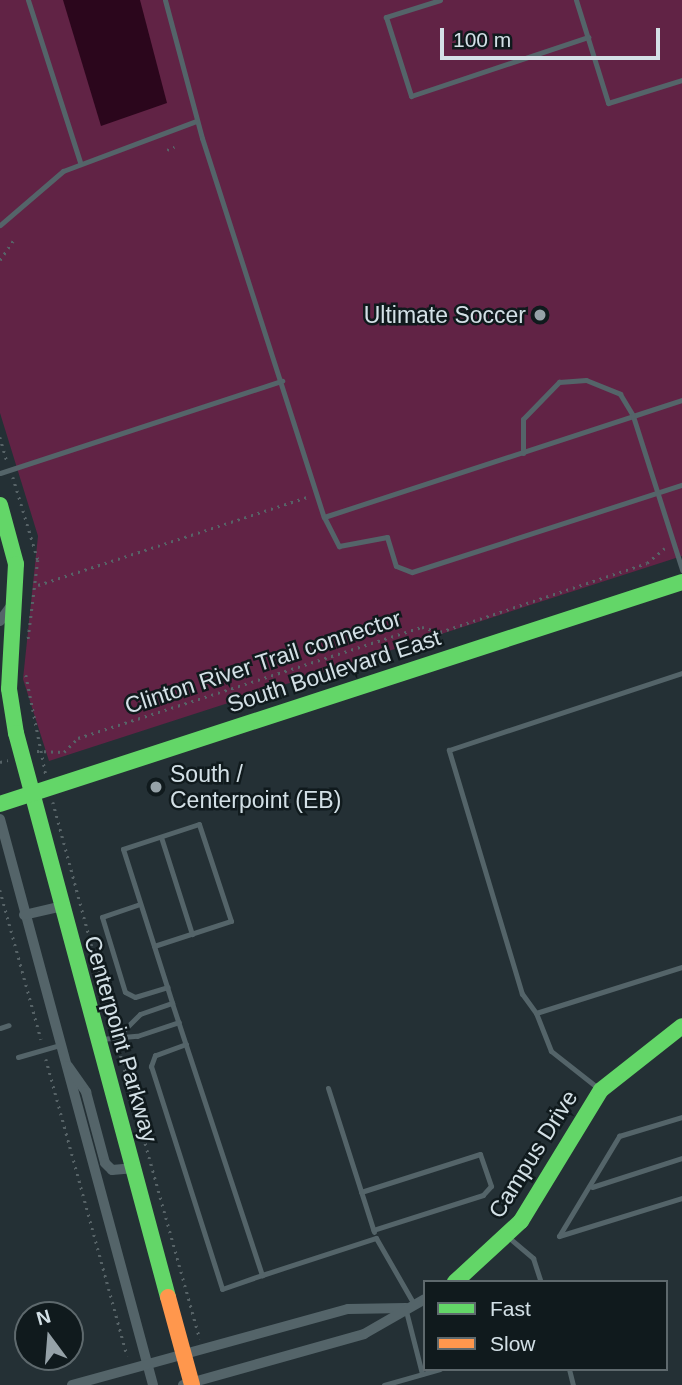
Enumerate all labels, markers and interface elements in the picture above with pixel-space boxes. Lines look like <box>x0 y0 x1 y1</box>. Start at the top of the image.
scale bar <box>444 14 664 58</box>
text: 100 m <box>453 28 511 51</box>
place label: Ultimate Soccer <box>364 301 526 329</box>
marker: Ultimate Soccer <box>532 307 548 323</box>
street label: Clinton River Trail connector <box>121 604 405 720</box>
street label: South Boulevard East <box>224 624 444 718</box>
place label: South / Centerpoint (EB) <box>170 760 341 814</box>
marker: South / Centerpoint (EB) <box>148 779 164 795</box>
street label: Centerpoint Parkway <box>78 933 164 1145</box>
street label: Campus Drive <box>483 1085 583 1223</box>
legend <box>423 1280 668 1371</box>
text: Fast <box>490 1297 531 1320</box>
north arrow <box>14 1301 84 1371</box>
text: N <box>34 1305 53 1329</box>
text: Slow <box>490 1332 536 1355</box>

